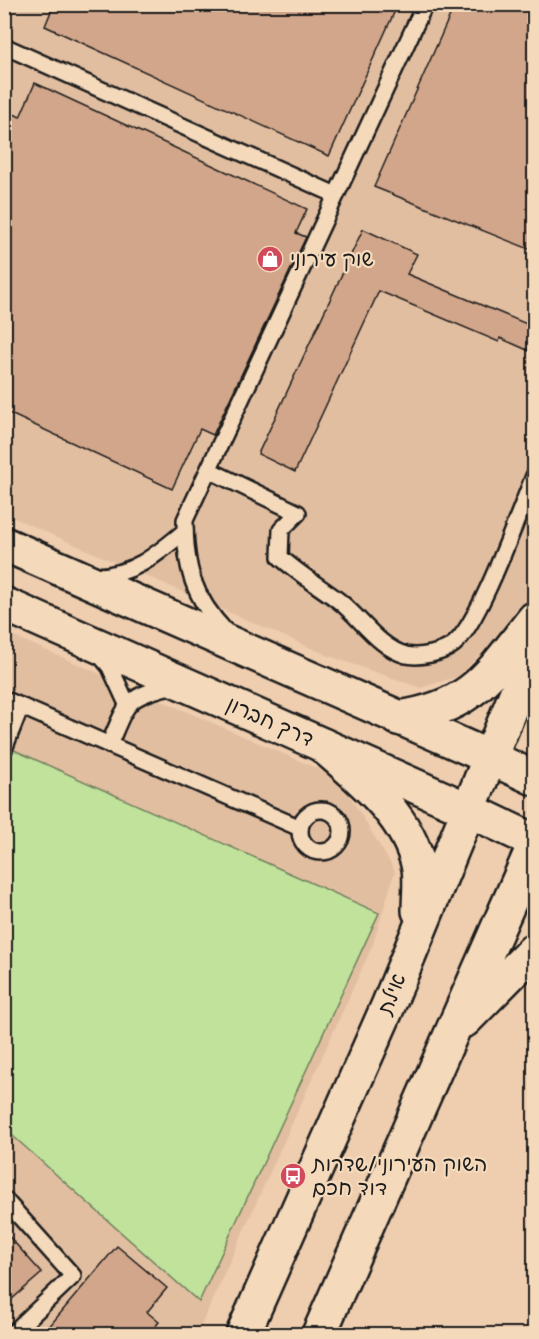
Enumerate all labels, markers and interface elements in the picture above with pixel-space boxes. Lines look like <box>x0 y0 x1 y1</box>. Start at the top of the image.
shop icon: שוק עירוני <box>255 244 285 274</box>
place label: שוק עירוני <box>290 247 374 272</box>
street label: דרך חברון <box>223 692 317 752</box>
street label: אילת <box>372 970 411 1019</box>
place label: השוק העירוני/שדרות דוד חכם <box>310 1152 487 1201</box>
bus stop icon: השוק העירוני/שדרות דוד חכם <box>278 1161 308 1191</box>

